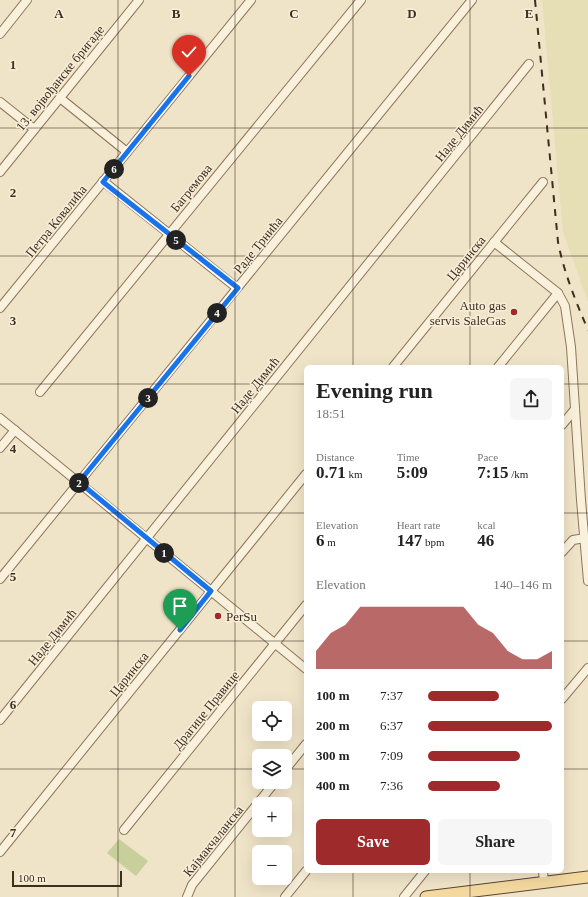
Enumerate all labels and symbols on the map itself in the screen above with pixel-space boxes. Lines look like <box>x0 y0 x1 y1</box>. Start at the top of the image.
text: A <box>54 6 64 21</box>
text: B <box>172 6 181 21</box>
text: C <box>289 6 299 21</box>
text: D <box>407 6 417 21</box>
text: E <box>525 6 533 21</box>
street label: 13. војвођанске бригаде <box>13 22 107 134</box>
pin <box>172 35 206 76</box>
street label: Наде Димић <box>432 101 487 164</box>
pin: 6 <box>104 159 124 179</box>
street label: Багремова <box>167 161 215 215</box>
street label: Петра Ковалића <box>22 182 90 260</box>
text: 2 <box>10 185 16 200</box>
street label: Раде Трнића <box>231 213 286 276</box>
pin: 5 <box>166 230 186 250</box>
street label: Царинска <box>443 232 489 283</box>
place label: Auto gas servis SaleGas <box>430 298 506 328</box>
pin: 4 <box>207 303 227 323</box>
marker: Auto gas servis SaleGas <box>509 307 519 317</box>
text: 3 <box>10 313 17 328</box>
street label: Наде Димић <box>228 353 283 416</box>
pin: 3 <box>138 388 158 408</box>
text: 4 <box>10 441 17 456</box>
pin: 2 <box>69 473 89 493</box>
pin: 1 <box>154 543 174 563</box>
text: 5 <box>10 569 17 584</box>
pin <box>163 589 197 630</box>
street label: Наде Димић <box>25 605 80 668</box>
place label: PerSu <box>226 609 258 624</box>
marker: PerSu <box>213 611 223 621</box>
street label: Царинска <box>106 648 152 699</box>
street label: Драгице Правице <box>170 667 242 752</box>
text: 6 <box>10 697 17 712</box>
street label: Кајмакчаланска <box>180 802 246 879</box>
text: 7 <box>10 825 17 840</box>
scale bar <box>12 869 122 888</box>

